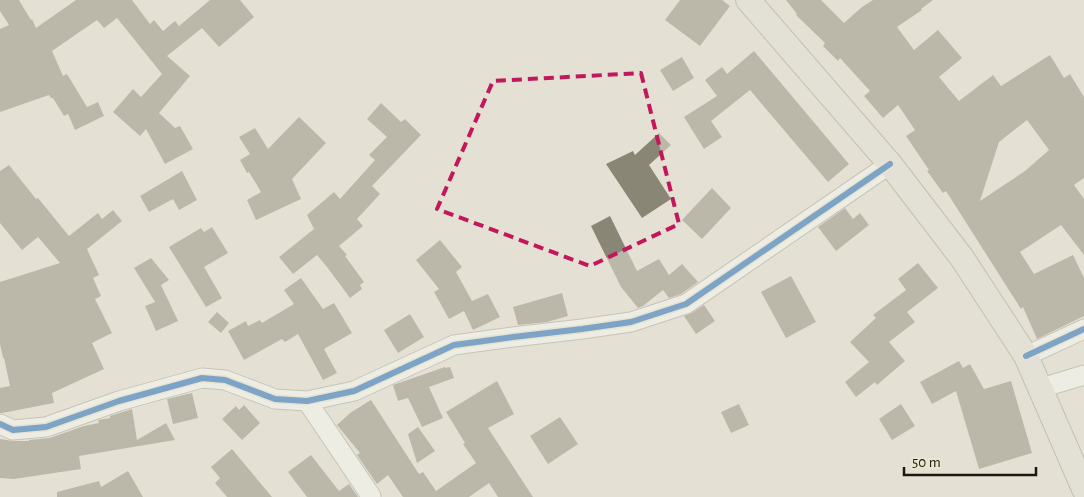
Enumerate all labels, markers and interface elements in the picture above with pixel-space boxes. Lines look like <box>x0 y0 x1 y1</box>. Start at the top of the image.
scale bar <box>904 444 1036 476</box>
text: 50 m <box>912 455 941 470</box>

